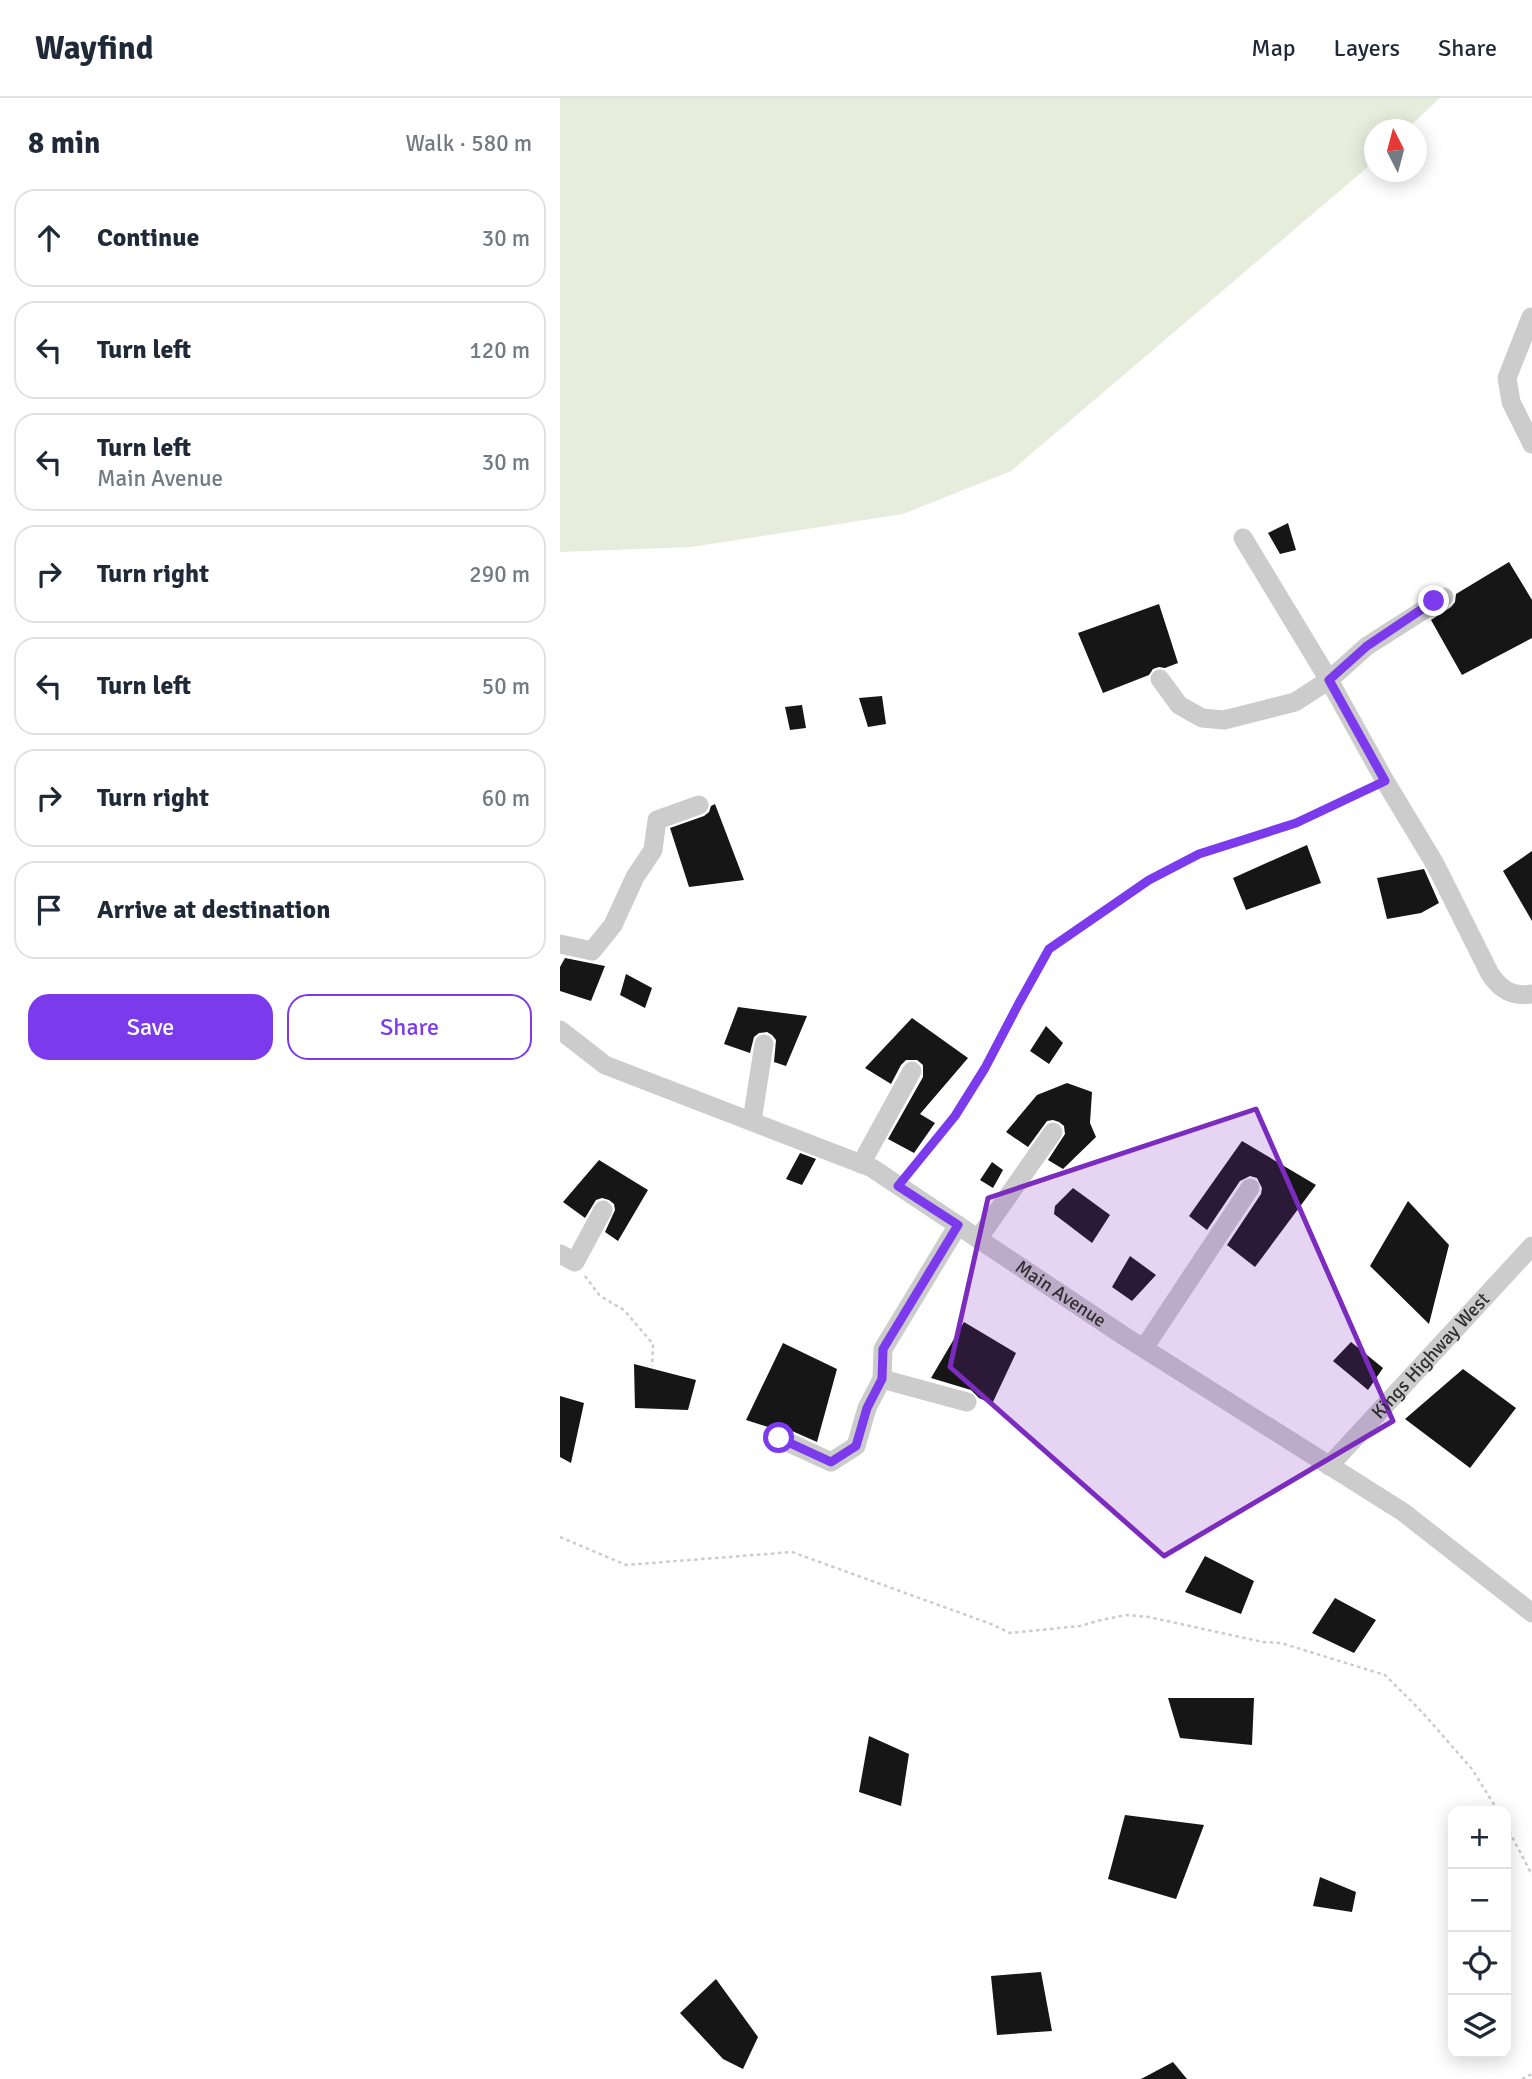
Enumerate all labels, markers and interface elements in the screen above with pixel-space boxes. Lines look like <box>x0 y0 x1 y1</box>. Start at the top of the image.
text: Wayfind <box>35 28 154 69</box>
text: Map <box>1251 33 1296 63</box>
text: Layers <box>1334 33 1400 63</box>
text: Share <box>1438 33 1497 63</box>
north arrow <box>1364 119 1427 182</box>
text: 8 min <box>28 125 100 162</box>
text: Walk · 580 m <box>406 129 532 158</box>
icon: ahead <box>30 219 68 257</box>
text: Continue <box>97 222 199 254</box>
text: 30 m <box>482 224 530 253</box>
icon: left <box>30 331 68 369</box>
text: Turn left <box>97 334 191 366</box>
text: 120 m <box>469 336 530 365</box>
text: Turn left <box>97 432 191 464</box>
icon: left <box>30 443 68 481</box>
text: 30 m <box>482 448 530 477</box>
text: Main Avenue <box>97 464 223 493</box>
icon: right <box>30 555 68 593</box>
text: Turn right <box>97 558 209 590</box>
text: 290 m <box>469 560 530 589</box>
route end <box>1418 585 1449 616</box>
icon: left <box>30 667 68 705</box>
text: Turn left <box>97 670 191 702</box>
text: 50 m <box>482 672 530 701</box>
icon: right <box>30 779 68 817</box>
text: Turn right <box>97 782 209 814</box>
text: 60 m <box>482 784 530 813</box>
icon: arrive <box>30 891 68 929</box>
text: Arrive at destination <box>97 894 330 926</box>
button: Save <box>28 994 273 1060</box>
button: Share <box>287 994 532 1060</box>
street label: Main Avenue <box>1011 1255 1111 1333</box>
street label: Kings Highway West <box>1366 1287 1495 1424</box>
route start <box>763 1422 794 1453</box>
map controls <box>1448 1806 1511 2058</box>
button: + <box>1448 1806 1511 1869</box>
button: − <box>1448 1869 1511 1932</box>
button: locate <box>1448 1932 1511 1995</box>
button: layers <box>1448 1995 1511 2058</box>

